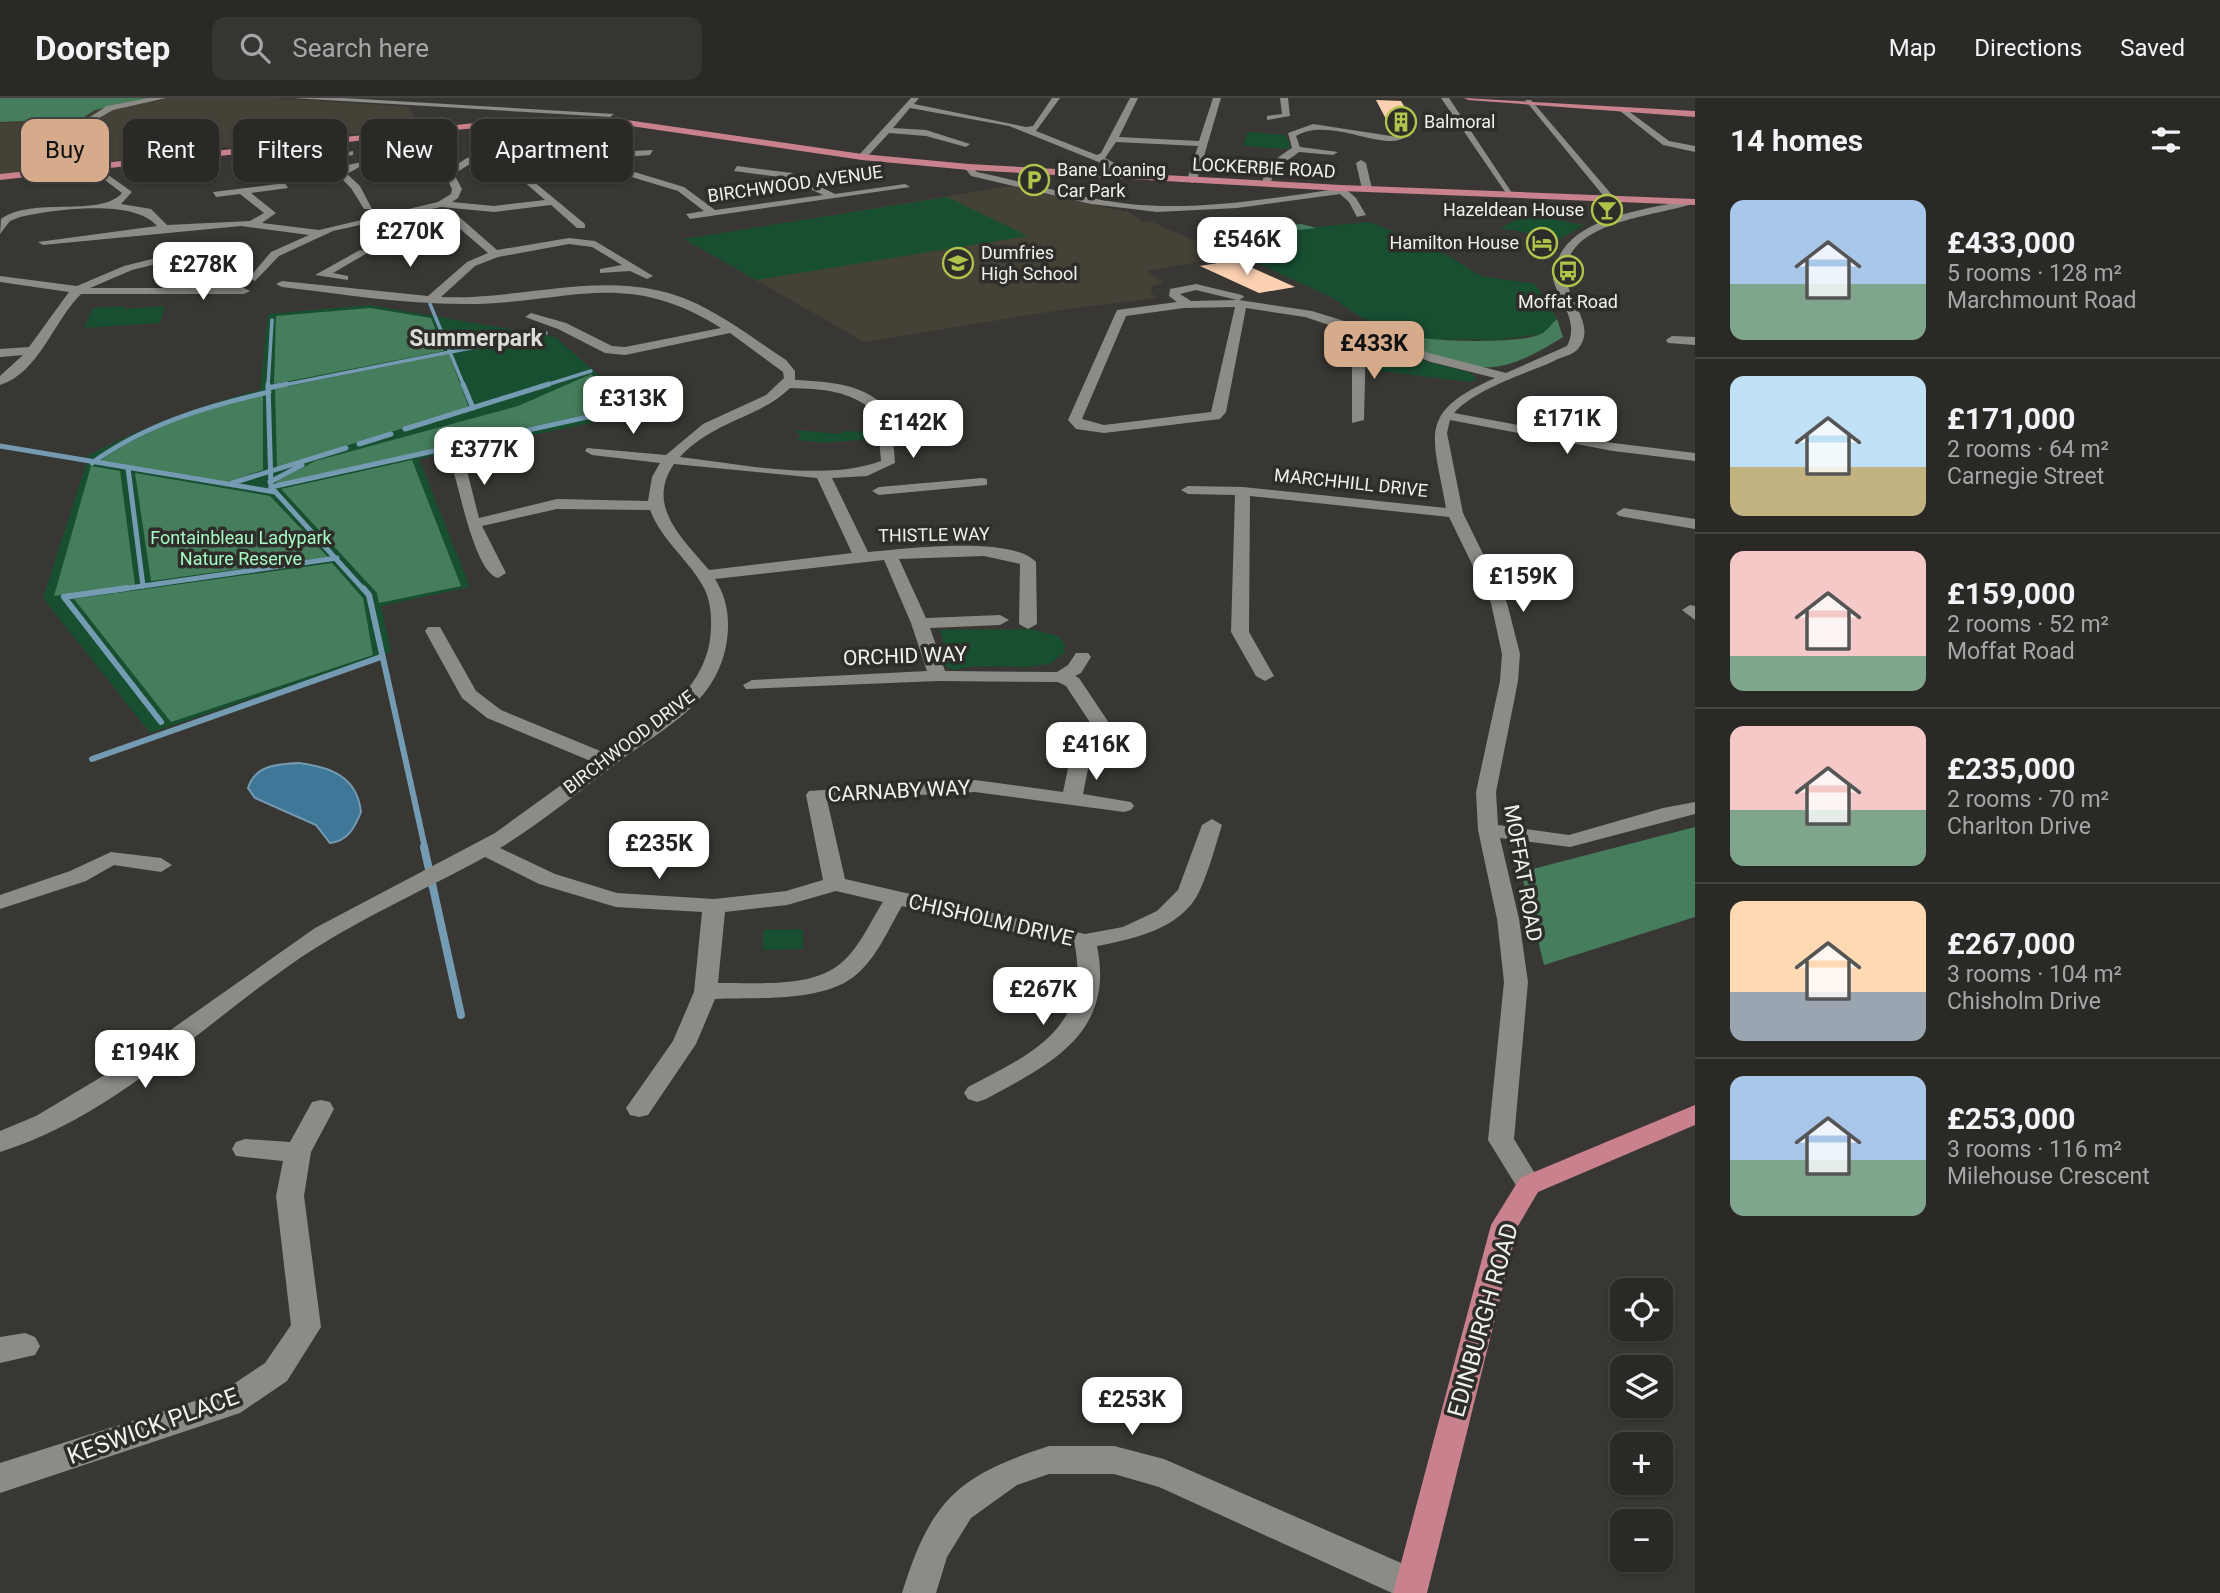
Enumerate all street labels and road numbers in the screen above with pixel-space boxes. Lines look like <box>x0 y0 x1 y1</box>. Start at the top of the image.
street label: LOCKERBIE ROAD <box>1192 153 1336 182</box>
street label: BIRCHWOOD AVENUE <box>706 161 884 206</box>
street label: MARCHHILL DRIVE <box>1273 464 1429 501</box>
street label: THISTLE WAY <box>878 523 990 546</box>
street label: ORCHID WAY <box>842 642 968 670</box>
street label: BIRCHWOOD DRIVE <box>559 686 698 798</box>
street label: CARNABY WAY <box>827 775 971 807</box>
street label: MOFFAT ROAD <box>1499 803 1547 943</box>
street label: CHISHOLM DRIVE <box>906 889 1076 951</box>
street label: EDINBURGH ROAD <box>1442 1220 1524 1420</box>
street label: KESWICK PLACE <box>63 1382 243 1470</box>

